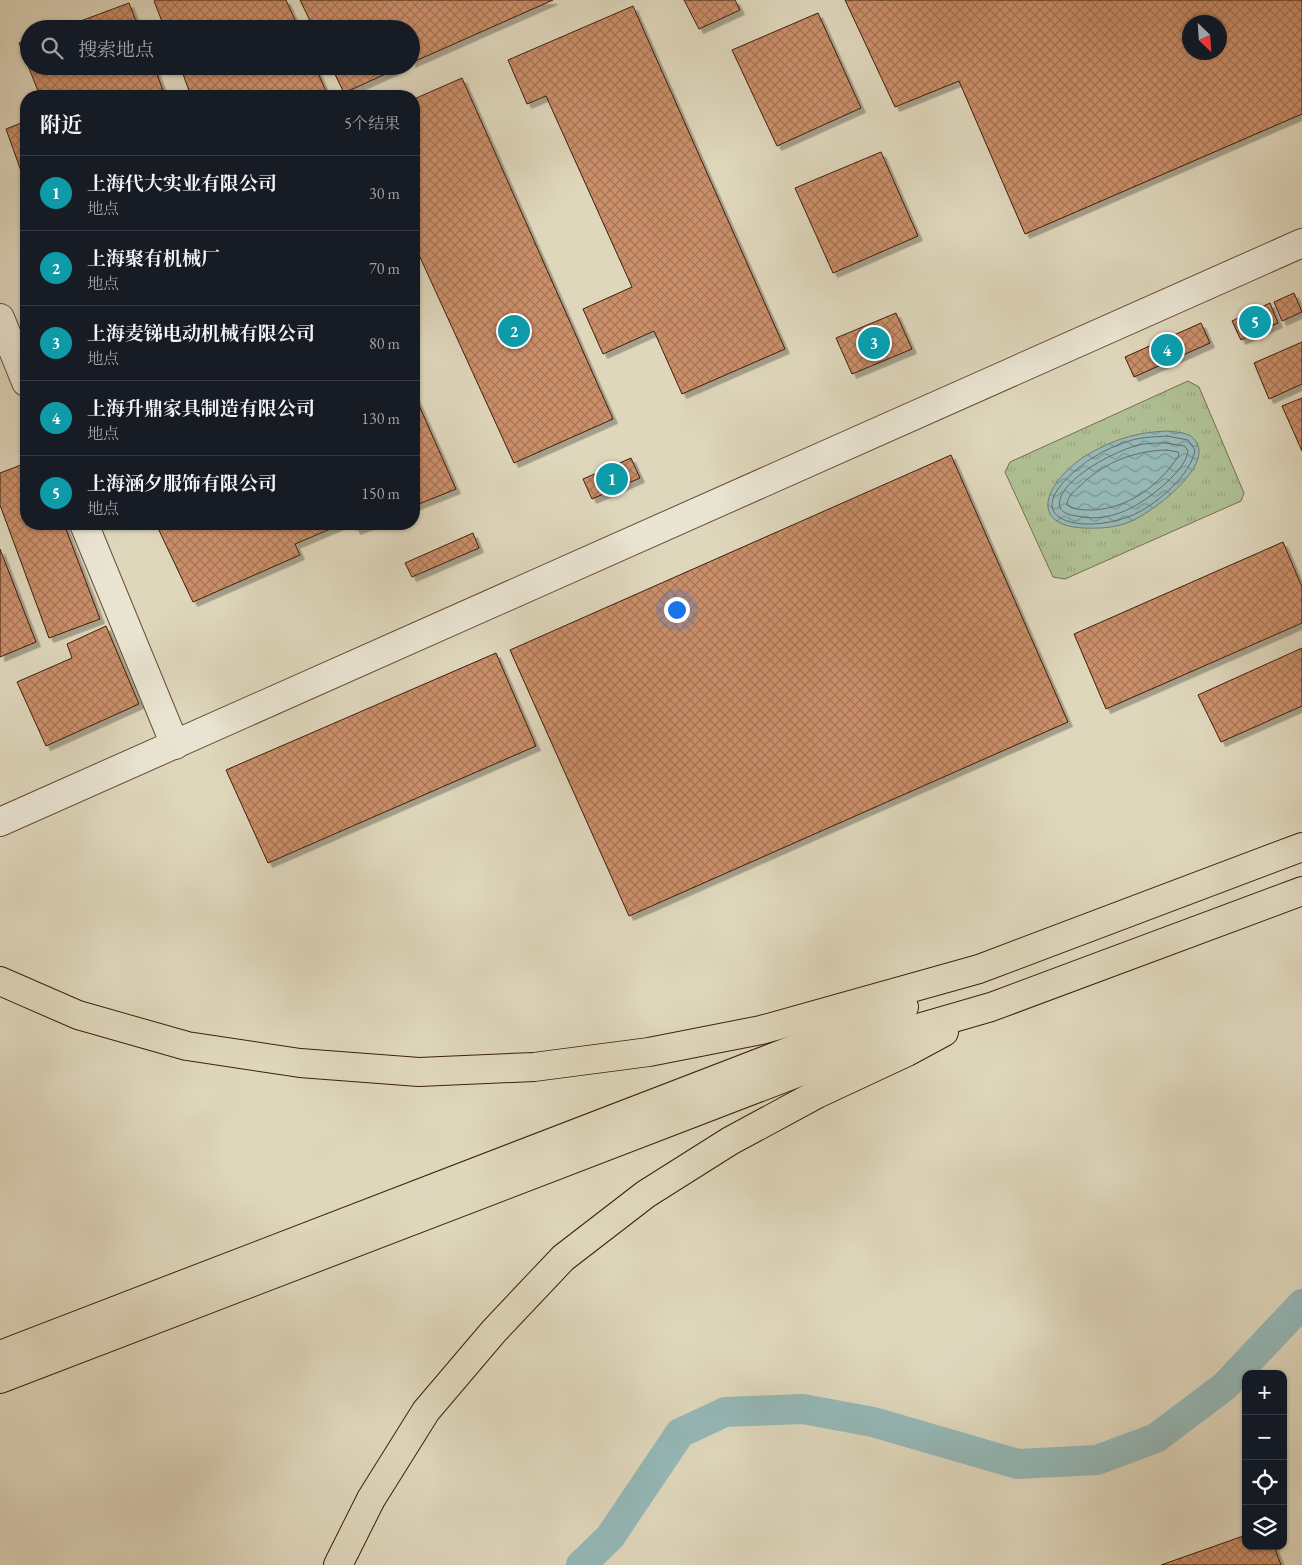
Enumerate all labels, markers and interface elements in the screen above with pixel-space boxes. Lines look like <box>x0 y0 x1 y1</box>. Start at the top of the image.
north arrow <box>1182 15 1227 60</box>
search box <box>20 20 420 75</box>
icon: search <box>38 34 66 62</box>
text: 搜索地点 <box>78 37 154 62</box>
text: 附近 <box>40 111 82 138</box>
text: 5个结果 <box>344 113 400 134</box>
text: 上海代大实业有限公司 <box>87 171 277 196</box>
text: 1 <box>52 183 60 204</box>
text: 30 m <box>369 183 400 204</box>
text: 地点 <box>87 198 119 219</box>
text: 上海聚有机械厂 <box>87 246 220 271</box>
text: 2 <box>52 258 60 279</box>
text: 70 m <box>369 258 400 279</box>
text: 地点 <box>87 273 119 294</box>
pin: 5 <box>1239 303 1271 341</box>
pin: 2 <box>498 312 530 350</box>
text: 上海麦锑电动机械有限公司 <box>87 321 315 346</box>
pin: 3 <box>858 324 890 362</box>
pin: 4 <box>1151 331 1183 369</box>
text: 3 <box>52 333 60 354</box>
text: 80 m <box>369 333 400 354</box>
text: 地点 <box>87 348 119 369</box>
text: 上海升鼎家具制造有限公司 <box>87 396 315 421</box>
text: 4 <box>52 408 60 429</box>
text: 130 m <box>361 408 400 429</box>
text: 地点 <box>87 423 119 444</box>
pin: 1 <box>596 460 628 498</box>
text: 上海涵夕服饰有限公司 <box>87 471 277 496</box>
text: 5 <box>52 483 60 504</box>
text: 150 m <box>361 483 400 504</box>
text: 地点 <box>87 498 119 519</box>
your location <box>664 597 690 623</box>
map controls <box>1242 1370 1287 1550</box>
button: + <box>1242 1370 1287 1415</box>
button: − <box>1242 1415 1287 1460</box>
button: locate <box>1242 1460 1287 1505</box>
button: layers <box>1242 1505 1287 1550</box>

